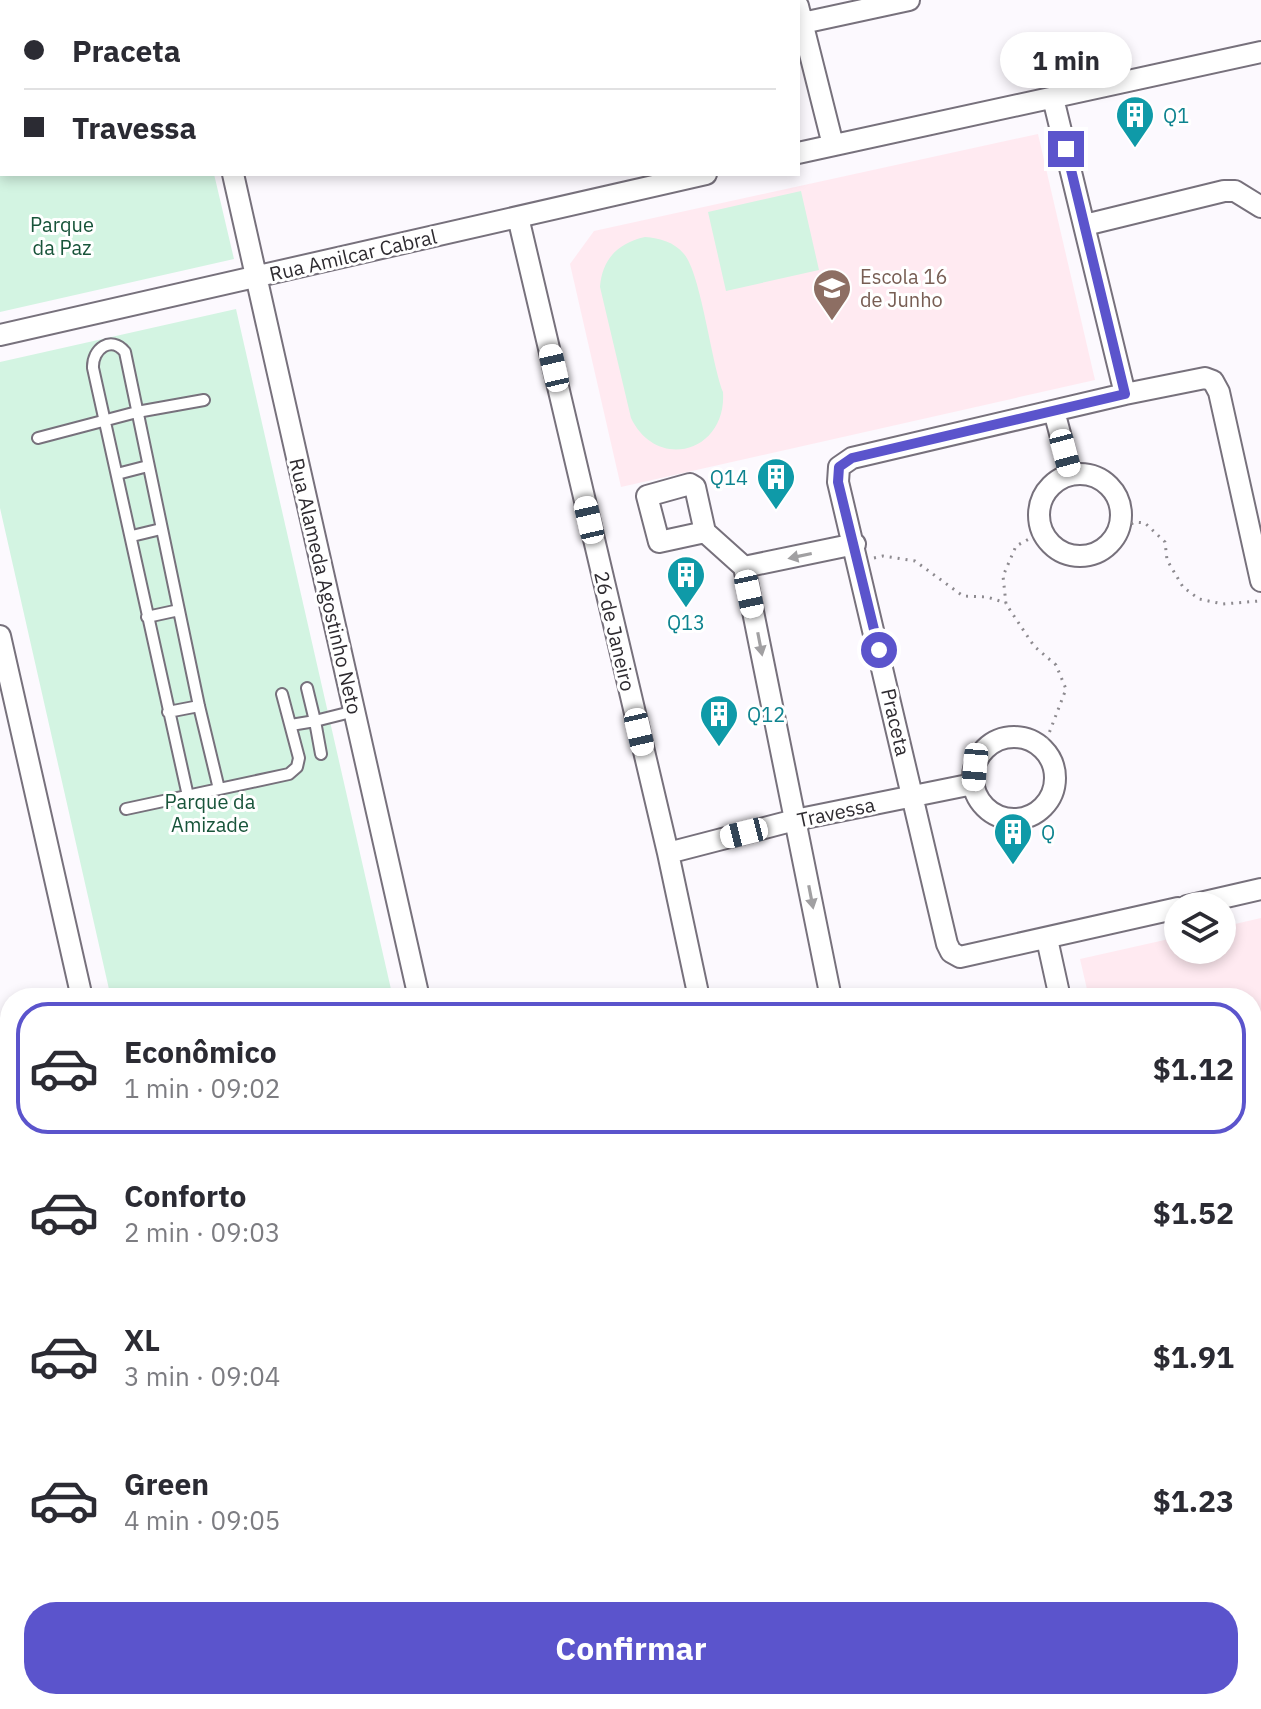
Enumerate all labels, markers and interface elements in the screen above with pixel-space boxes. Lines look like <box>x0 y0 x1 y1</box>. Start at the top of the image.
text: Praceta <box>72 31 181 70</box>
callout: 1 min <box>1000 33 1132 89</box>
text: 1 min <box>1032 43 1100 77</box>
building icon: Q1 <box>1114 94 1156 149</box>
place label: Q1 <box>1163 102 1189 129</box>
text: Travessa <box>72 108 197 147</box>
route end <box>1048 131 1084 167</box>
park label: Parque da Paz <box>30 211 94 261</box>
street label: Rua Amilcar Cabral <box>267 223 439 287</box>
place label: Escola 16 de Junho <box>860 263 947 313</box>
school or university icon: Escola 16 de Junho <box>811 267 853 322</box>
car <box>537 342 571 394</box>
car <box>1047 427 1083 479</box>
street label: Rua Alameda Agostinho Neto <box>283 455 369 717</box>
building icon: Q14 <box>755 456 797 511</box>
place label: Q14 <box>710 464 748 491</box>
car <box>572 494 606 546</box>
one-way arrow <box>787 550 812 563</box>
building icon: Q13 <box>665 554 707 609</box>
street label: 26 de Janeiro <box>588 568 642 694</box>
car <box>732 568 766 620</box>
place label: Q13 <box>667 609 705 636</box>
one-way arrow <box>754 631 766 656</box>
route start <box>861 632 897 668</box>
street label: Praceta <box>875 686 917 759</box>
building icon: Q12 <box>698 693 740 748</box>
place label: Q12 <box>747 701 785 728</box>
car <box>622 706 656 758</box>
car <box>961 742 989 792</box>
park label: Parque da Amizade <box>165 788 256 838</box>
street label: Travessa <box>795 791 878 833</box>
building icon: Q <box>992 811 1034 866</box>
car <box>718 816 770 850</box>
place label: Q <box>1041 819 1055 846</box>
one-way arrow <box>805 885 817 910</box>
map controls <box>1164 892 1236 964</box>
button: layers <box>1164 892 1236 964</box>
icon: car <box>28 1032 100 1104</box>
text: Econômico <box>124 1032 277 1071</box>
text: $1.12 <box>1153 1049 1234 1088</box>
text: 1 min · 09:02 <box>124 1071 280 1105</box>
icon: car <box>28 1176 100 1248</box>
text: Conforto <box>124 1176 247 1215</box>
text: $1.52 <box>1153 1193 1234 1232</box>
text: 2 min · 09:03 <box>124 1215 280 1249</box>
icon: car <box>28 1320 100 1392</box>
text: XL <box>124 1320 160 1359</box>
text: $1.91 <box>1153 1337 1234 1376</box>
text: 3 min · 09:04 <box>124 1359 280 1393</box>
icon: car <box>28 1464 100 1536</box>
text: Green <box>124 1464 209 1503</box>
text: $1.23 <box>1153 1481 1234 1520</box>
text: 4 min · 09:05 <box>124 1503 280 1537</box>
button: Confirmar <box>24 1602 1238 1694</box>

